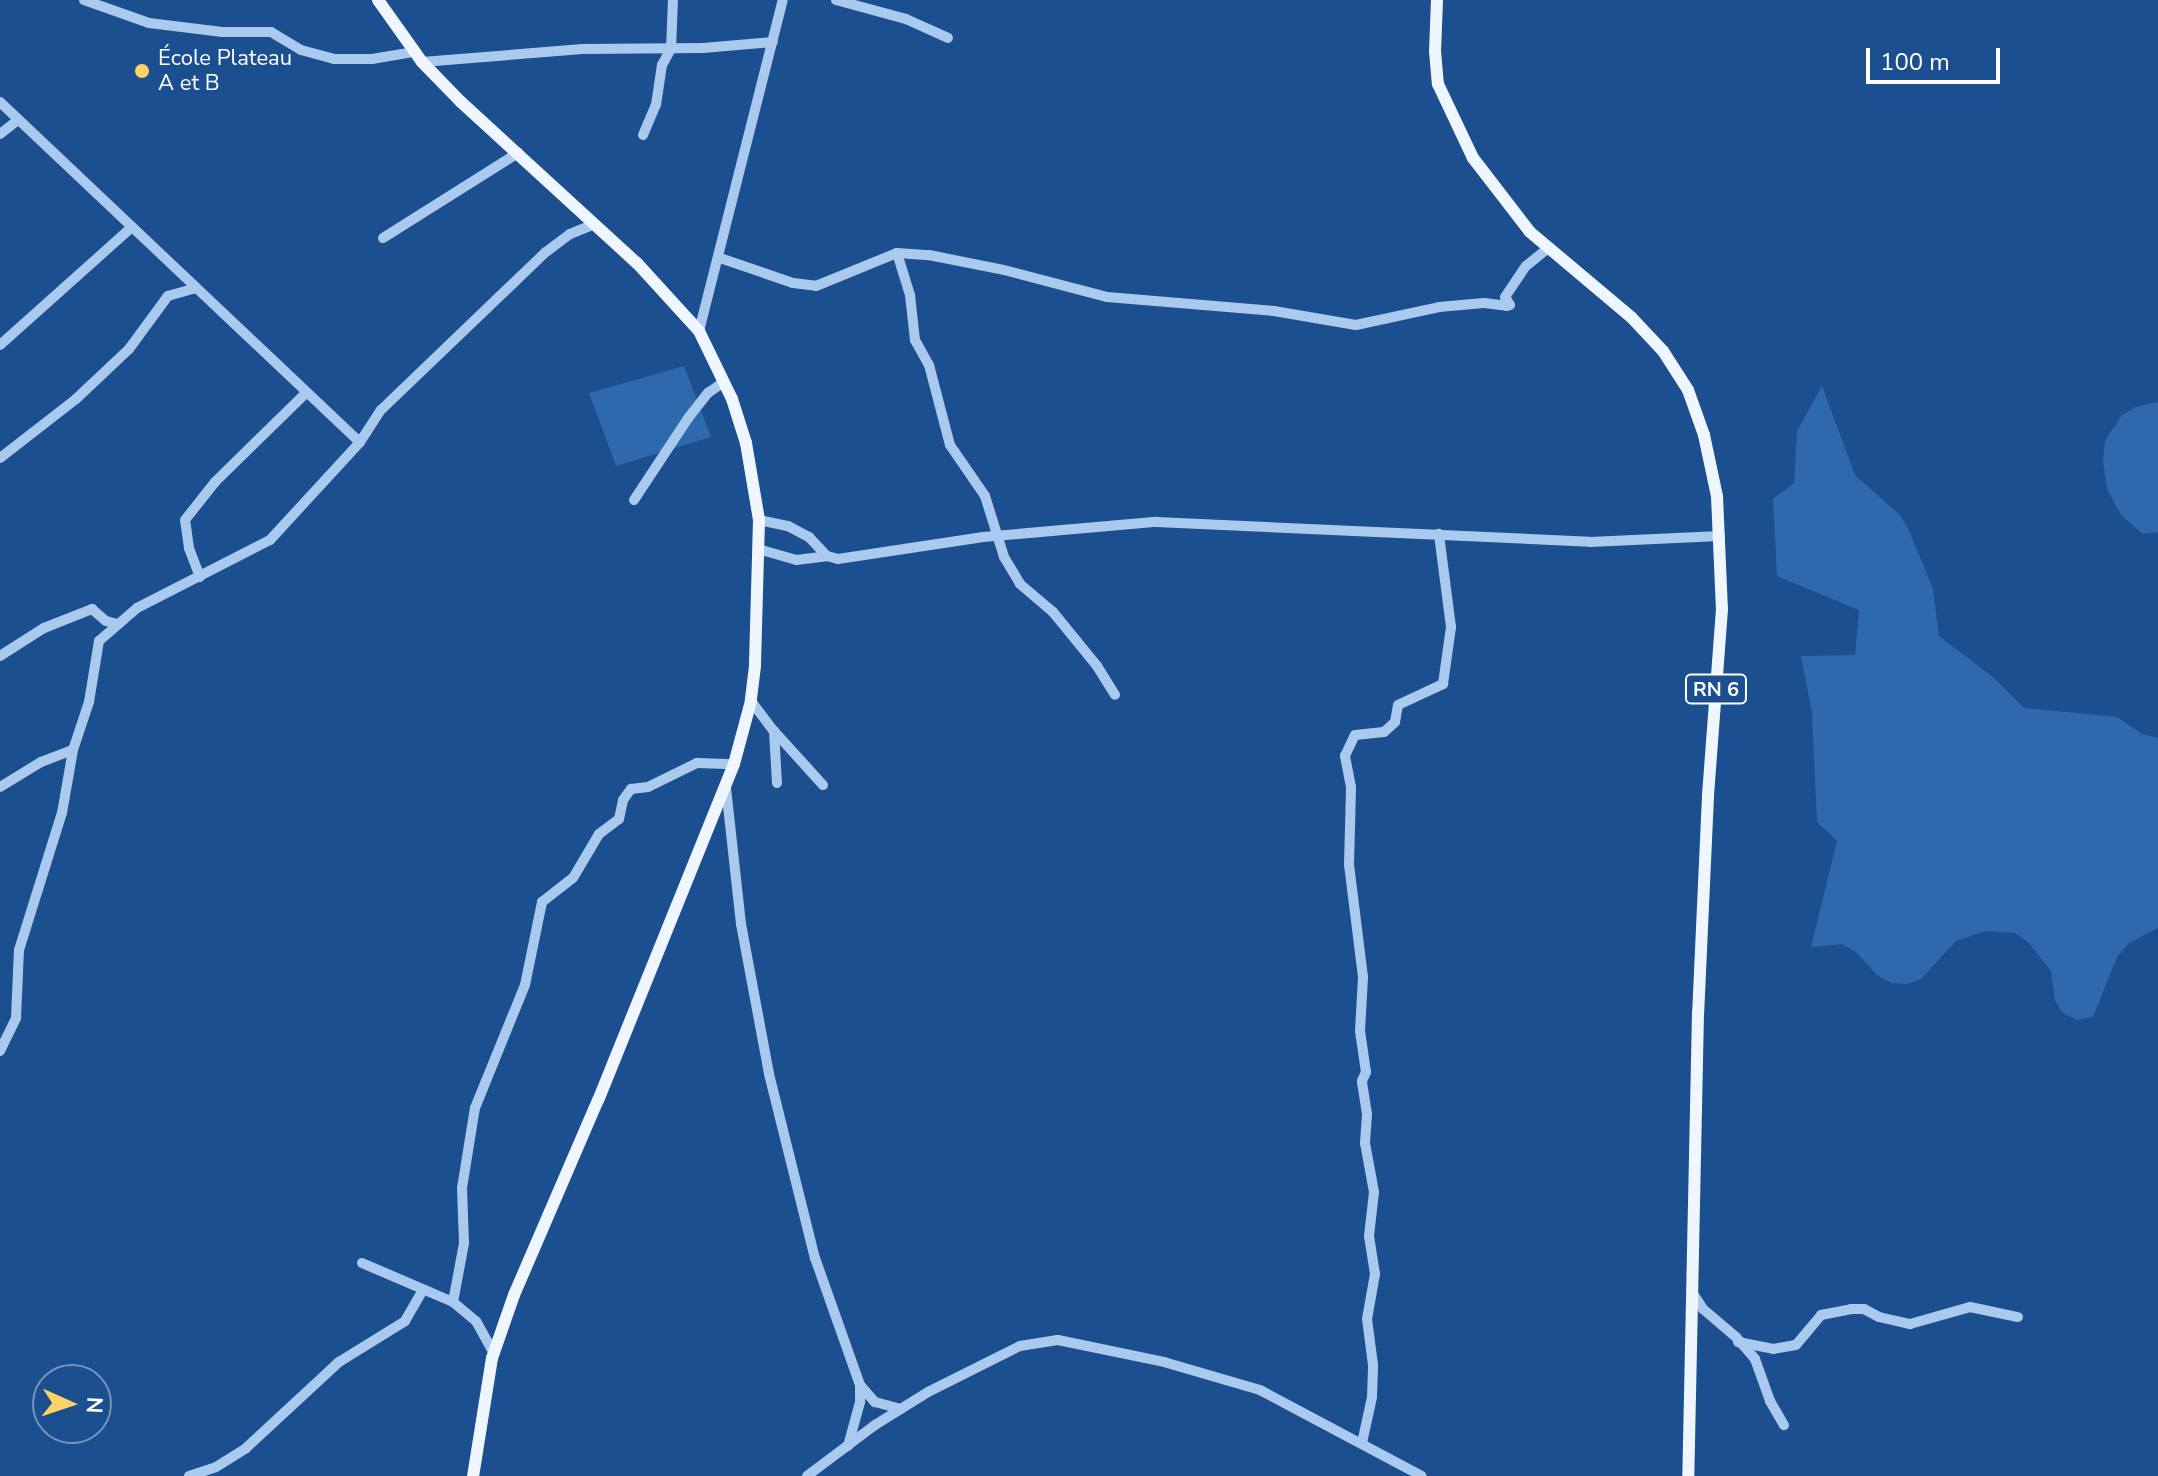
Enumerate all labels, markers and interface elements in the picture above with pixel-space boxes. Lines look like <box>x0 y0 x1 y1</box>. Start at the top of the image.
scale bar <box>1870 32 2004 82</box>
place label: École Plateau A et B <box>158 45 292 96</box>
text: 100 m <box>1880 46 1950 78</box>
marker: École Plateau A et B <box>133 62 151 80</box>
road number: RN 6 <box>1684 673 1748 705</box>
north arrow <box>32 1364 112 1444</box>
text: N <box>79 1396 109 1414</box>

